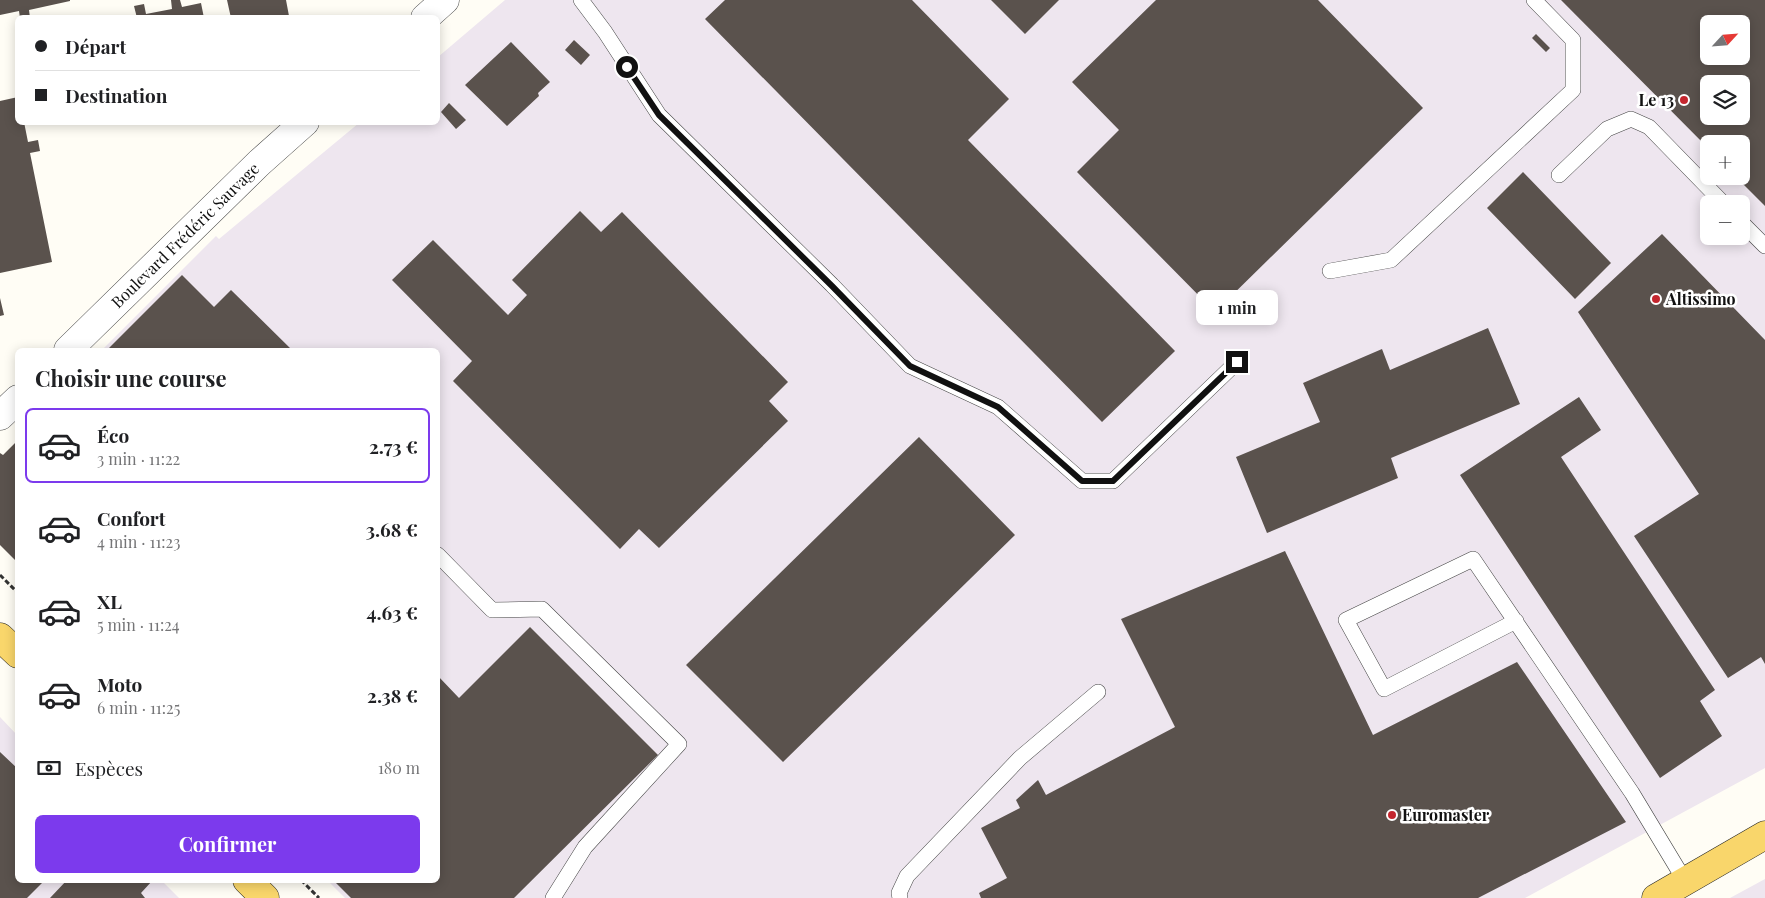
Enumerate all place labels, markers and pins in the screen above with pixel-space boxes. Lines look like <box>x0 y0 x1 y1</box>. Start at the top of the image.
place label: Le 13 <box>1639 89 1674 110</box>
marker: Le 13 <box>1678 94 1690 106</box>
place label: Altissimo <box>1665 288 1736 309</box>
marker: Altissimo <box>1650 293 1662 305</box>
place label: Euromaster <box>1402 804 1490 825</box>
marker: Euromaster <box>1386 809 1398 821</box>

